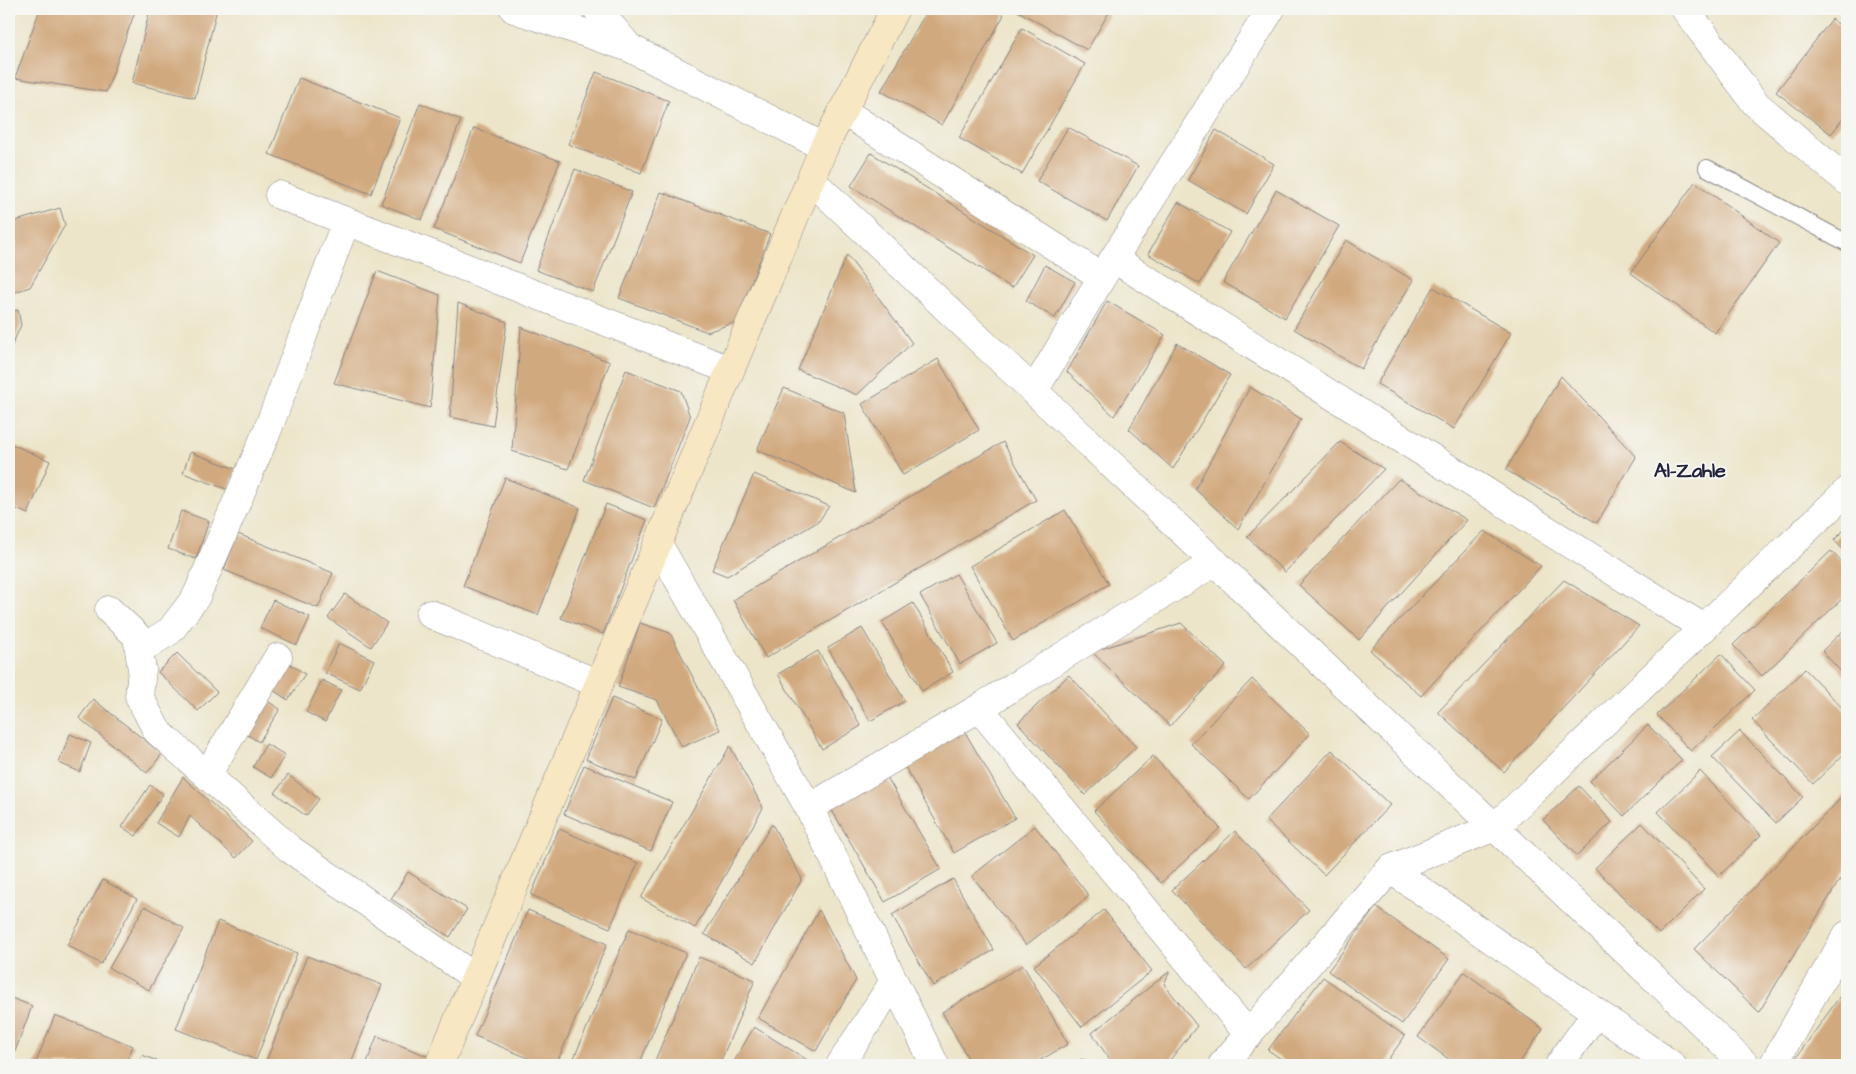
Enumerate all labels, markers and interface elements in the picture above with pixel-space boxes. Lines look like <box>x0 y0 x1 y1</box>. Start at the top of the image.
district label: Al-Zahle <box>1654 457 1726 485</box>

